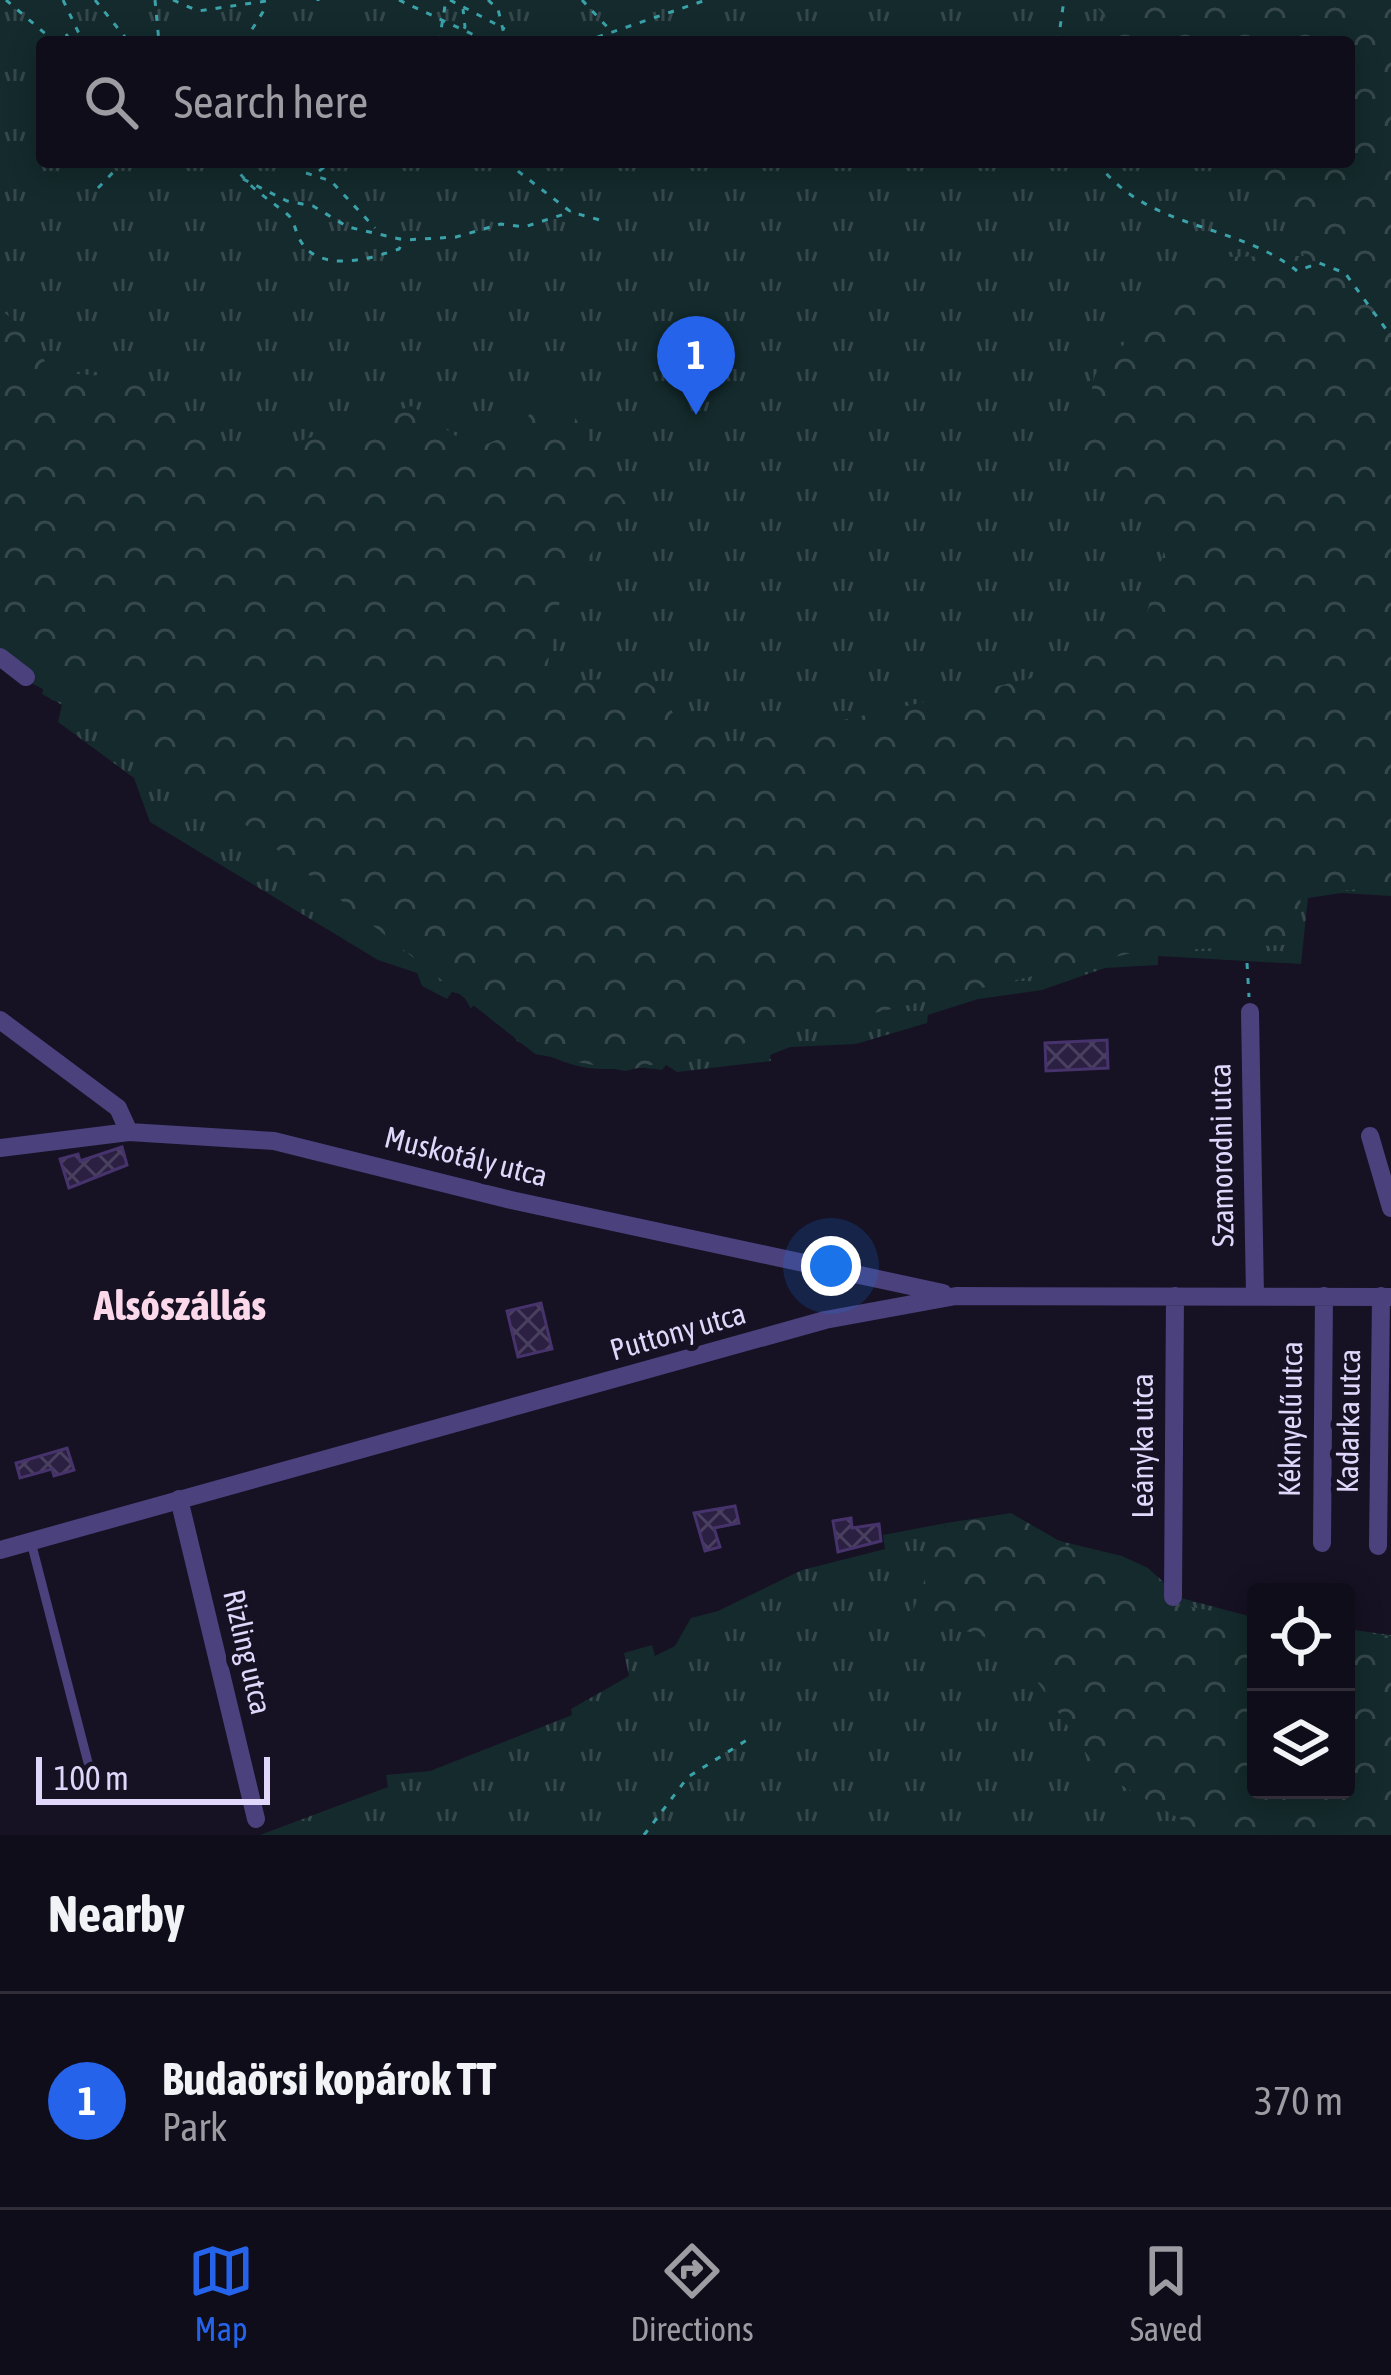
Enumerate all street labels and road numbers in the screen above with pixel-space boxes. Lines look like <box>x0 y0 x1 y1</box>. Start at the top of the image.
street label: Szamorodni utca <box>1202 1063 1240 1247</box>
street label: Muskotály utca <box>381 1119 551 1193</box>
street label: Puttony utca <box>606 1296 749 1367</box>
street label: Kéknyelű utca <box>1272 1341 1308 1497</box>
street label: Kadarka utca <box>1330 1349 1366 1493</box>
street label: Leányka utca <box>1125 1373 1159 1519</box>
street label: Rizling utca <box>217 1586 279 1717</box>

